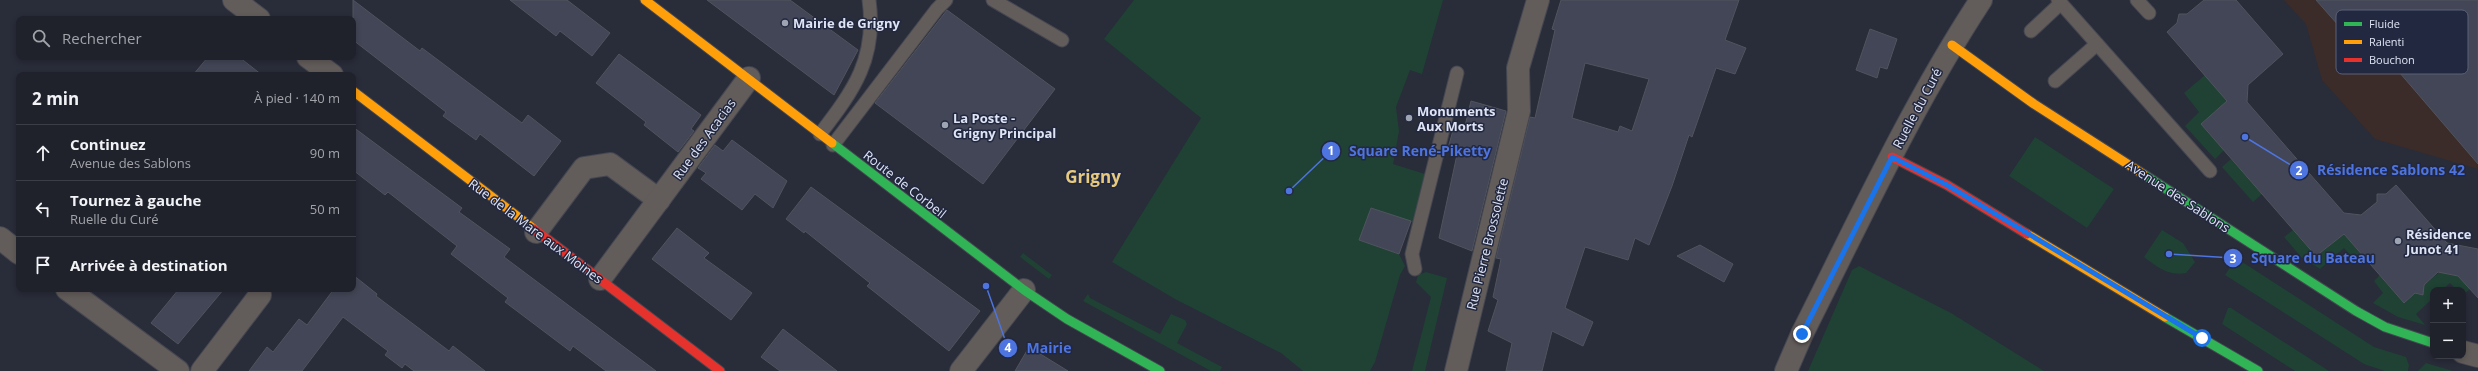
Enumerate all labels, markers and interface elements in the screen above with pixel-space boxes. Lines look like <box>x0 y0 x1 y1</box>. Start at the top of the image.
legend <box>2336 10 2468 74</box>
place label: Mairie de Grigny <box>793 14 900 32</box>
search box <box>16 16 356 60</box>
text: Fluide <box>2369 16 2400 31</box>
marker: Mairie de Grigny <box>780 18 790 28</box>
icon: search <box>30 27 52 49</box>
text: Rechercher <box>62 28 142 48</box>
text: Ralenti <box>2369 34 2404 49</box>
text: Bouchon <box>2369 52 2415 67</box>
street label: Ruelle du Curé <box>1888 65 1946 151</box>
text: 2 min <box>32 87 79 110</box>
text: À pied · 140 m <box>254 89 340 107</box>
street label: Rue des Acacias <box>668 95 740 183</box>
place label: Monuments Aux Morts <box>1417 102 1496 135</box>
place label: La Poste - Grigny Principal <box>953 109 1056 142</box>
marker: Monuments Aux Morts <box>1404 113 1414 123</box>
marker: La Poste - Grigny Principal <box>940 120 950 130</box>
text: Continuez <box>70 134 146 154</box>
callout: Square René-Piketty <box>1321 138 1499 164</box>
text: Square René-Piketty <box>1349 141 1491 160</box>
icon: ahead <box>32 142 54 164</box>
text: 1 <box>1328 142 1334 159</box>
text: 90 m <box>310 144 340 162</box>
street label: Route de Corbeil <box>860 146 950 222</box>
text: Avenue des Sablons <box>70 154 191 172</box>
street label: Avenue des Sablons <box>2122 155 2234 237</box>
callout: Résidence Sablons 42 <box>2289 157 2473 183</box>
text: Résidence Sablons 42 <box>2317 160 2465 179</box>
text: 2 <box>2296 162 2303 179</box>
district label: Grigny <box>1065 165 1121 188</box>
street label: Rue de la Mare aux Moines <box>465 175 607 287</box>
street label: Rue Pierre Brossolette <box>1462 176 1512 312</box>
text: Tournez à gauche <box>70 190 201 210</box>
icon: left <box>32 198 54 220</box>
text: 50 m <box>310 200 340 218</box>
text: Ruelle du Curé <box>70 210 159 228</box>
place label: Résidence Junot 41 <box>2405 225 2472 258</box>
marker: Résidence Junot 41 <box>2393 236 2403 246</box>
callout: Square du Bateau <box>2223 245 2383 271</box>
text: Square du Bateau <box>2251 248 2375 267</box>
text: 3 <box>2230 250 2237 267</box>
icon: arrive <box>32 254 54 276</box>
text: Arrivée à destination <box>70 255 228 275</box>
map controls <box>2430 287 2466 359</box>
button: + <box>2430 287 2466 323</box>
button: − <box>2430 323 2466 359</box>
route end <box>1793 325 1811 343</box>
route start <box>2193 329 2211 347</box>
callout: Mairie <box>998 335 1079 361</box>
text: Mairie <box>1027 338 1071 357</box>
text: 4 <box>1005 339 1012 356</box>

